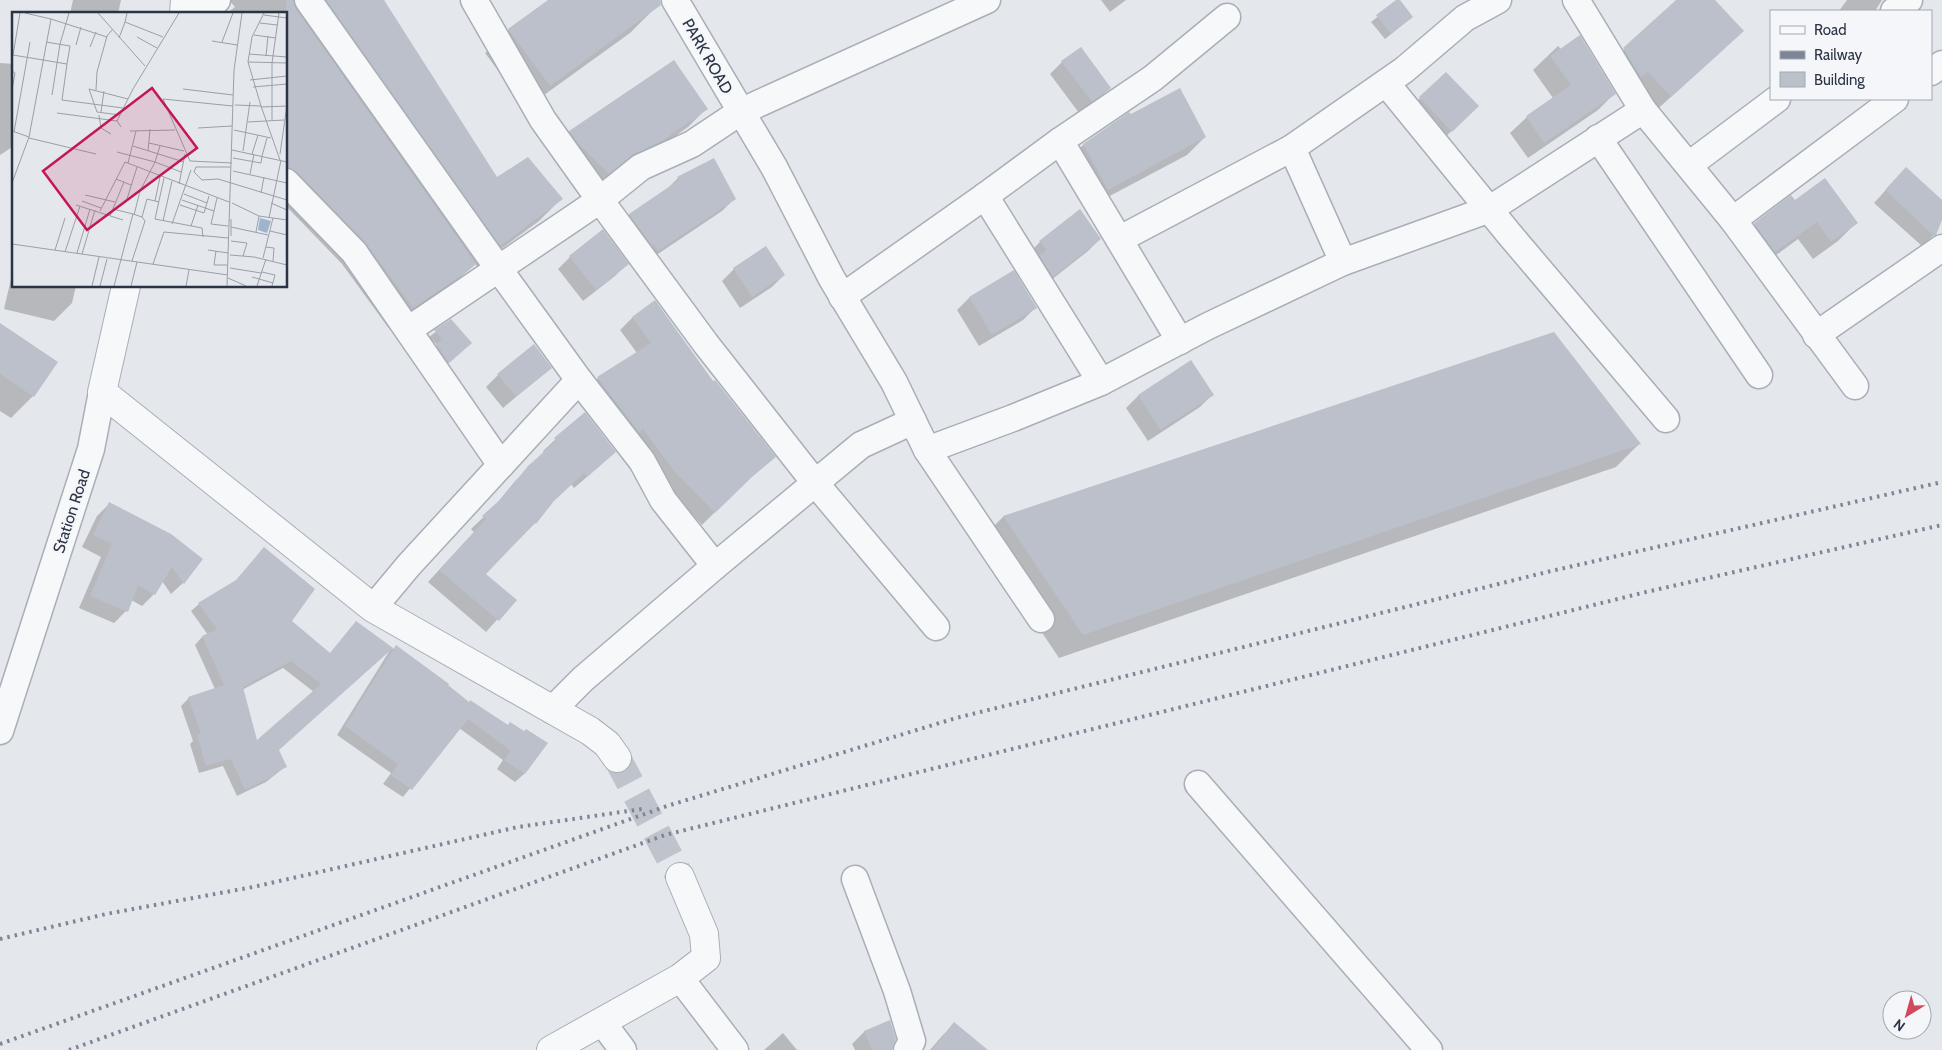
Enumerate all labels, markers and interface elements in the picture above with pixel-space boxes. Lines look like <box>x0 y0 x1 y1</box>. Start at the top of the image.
legend <box>1770 10 1932 100</box>
inset map <box>12 12 288 288</box>
street label: PARK ROAD <box>678 15 737 97</box>
text: Road <box>1814 21 1847 39</box>
text: Railway <box>1814 46 1863 64</box>
text: Building <box>1814 71 1865 89</box>
street label: Station Road <box>49 467 94 555</box>
north arrow <box>1882 990 1932 1040</box>
text: N <box>1890 1015 1909 1036</box>

